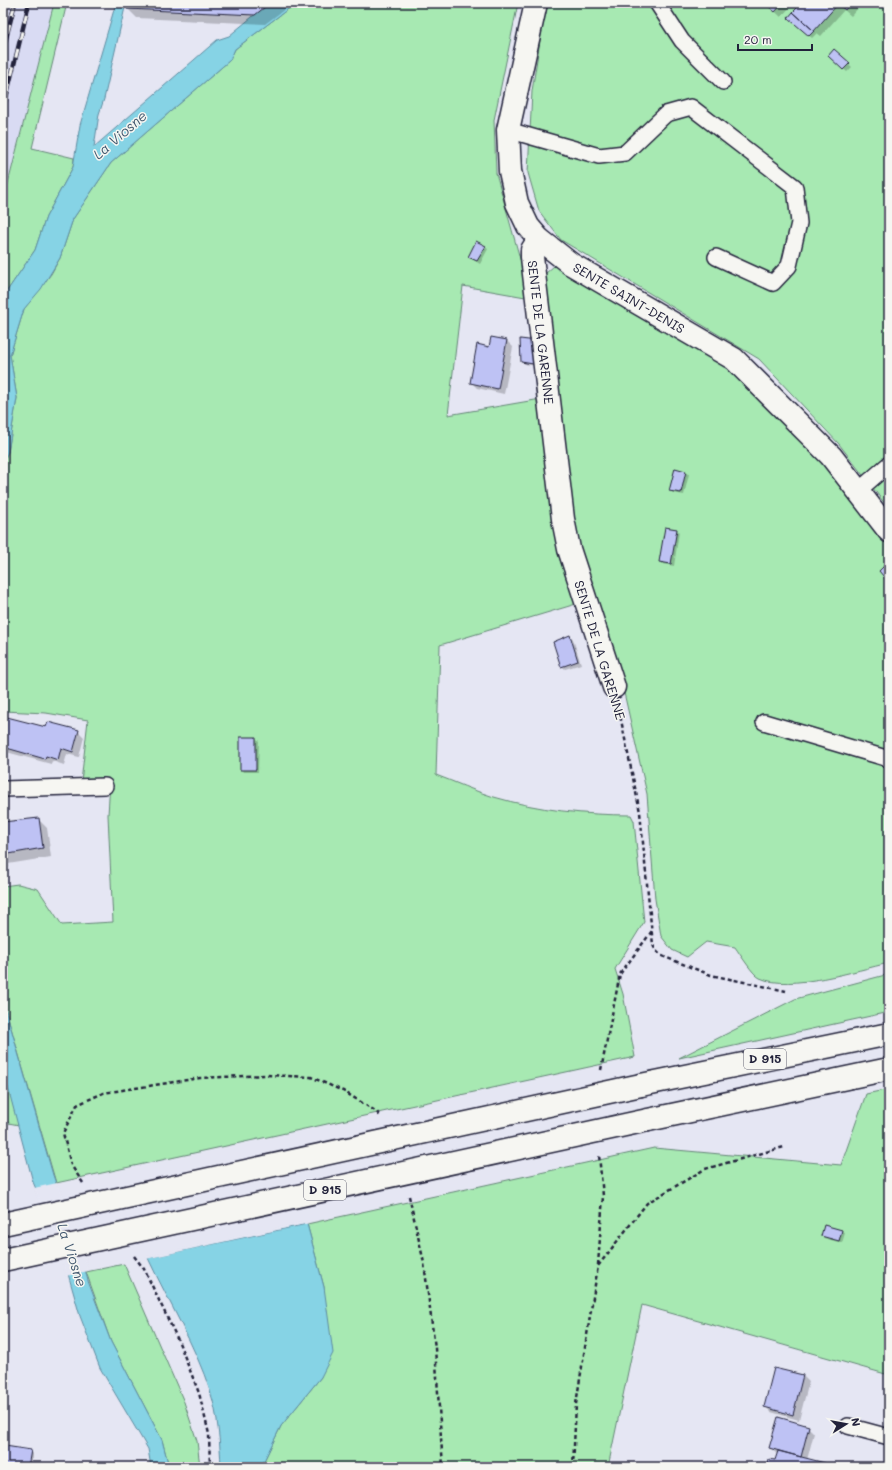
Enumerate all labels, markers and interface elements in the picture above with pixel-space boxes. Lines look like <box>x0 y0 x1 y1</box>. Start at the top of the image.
scale bar <box>738 26 812 52</box>
text: 20 m <box>744 31 772 47</box>
water label: La Viosne <box>89 106 151 163</box>
street label: SENTE SAINT-DENIS <box>570 258 688 337</box>
street label: SENTE DE LA GARENNE <box>524 259 558 405</box>
street label: SENTE DE LA GARENNE <box>571 578 630 722</box>
road number: D 915 <box>744 1049 786 1069</box>
road number: D 915 <box>304 1180 346 1200</box>
water label: La Viosne <box>53 1221 92 1289</box>
north arrow <box>826 1404 866 1444</box>
text: N <box>848 1416 864 1428</box>

